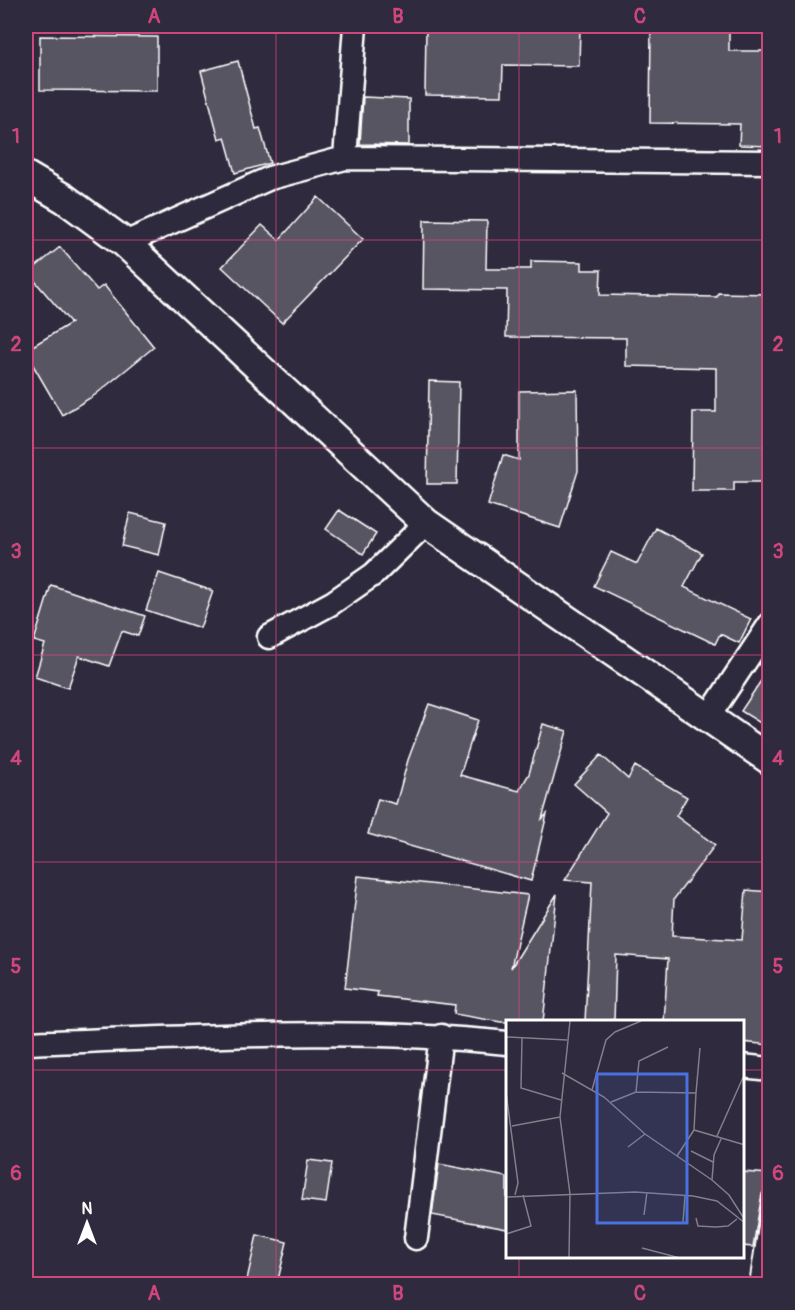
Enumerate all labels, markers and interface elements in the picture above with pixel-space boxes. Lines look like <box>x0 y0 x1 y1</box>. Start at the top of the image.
text: A <box>148 4 161 29</box>
text: B <box>392 4 404 29</box>
text: C <box>634 4 646 29</box>
text: 1 <box>12 124 20 149</box>
text: 1 <box>774 124 782 149</box>
text: 2 <box>10 332 22 357</box>
text: 2 <box>772 332 784 357</box>
text: 3 <box>10 539 22 564</box>
text: 3 <box>772 539 784 564</box>
text: 4 <box>10 746 22 771</box>
text: 4 <box>772 746 784 771</box>
text: 5 <box>11 954 22 979</box>
text: 5 <box>773 954 784 979</box>
inset map <box>506 1020 744 1259</box>
text: 6 <box>10 1161 22 1186</box>
text: 6 <box>772 1161 784 1186</box>
north arrow <box>57 1193 117 1253</box>
text: N <box>82 1199 93 1219</box>
text: A <box>148 1281 161 1306</box>
text: B <box>392 1281 404 1306</box>
text: C <box>634 1281 646 1306</box>

